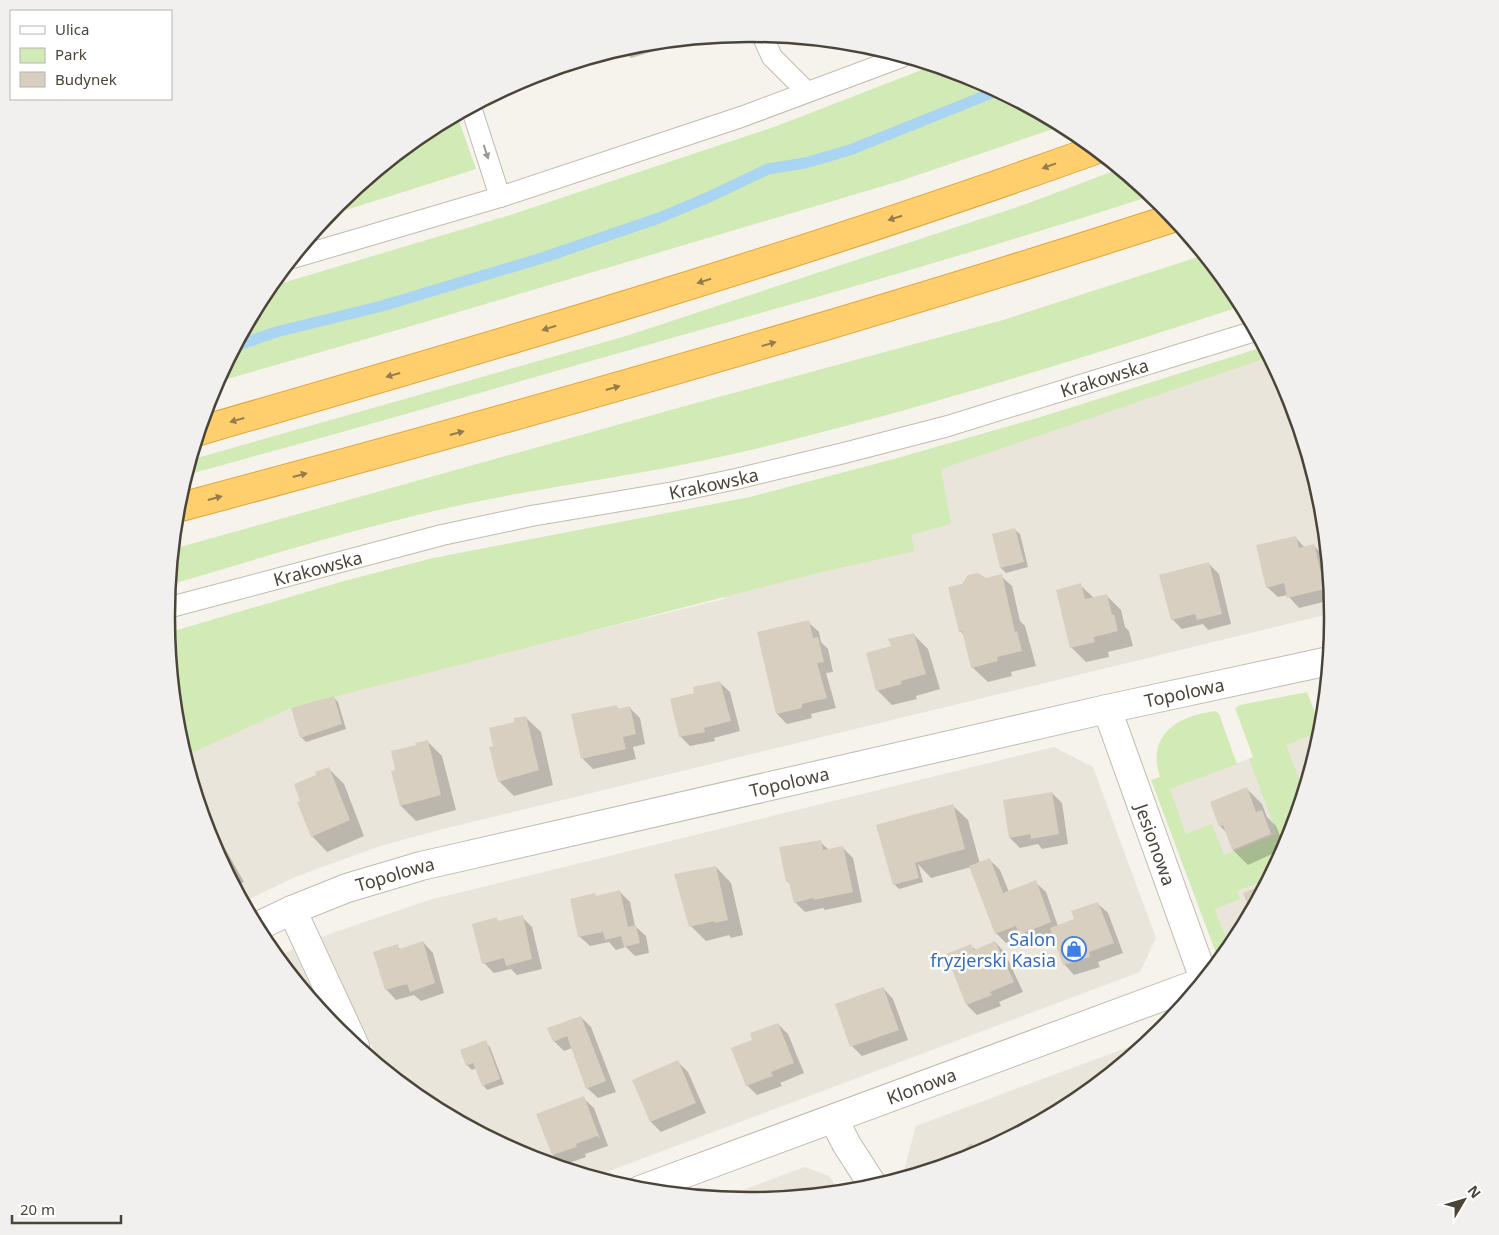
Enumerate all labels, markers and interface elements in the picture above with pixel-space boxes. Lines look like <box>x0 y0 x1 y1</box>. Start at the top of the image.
legend <box>10 10 172 100</box>
text: Ulica <box>55 19 89 39</box>
text: Park <box>55 44 87 64</box>
text: Budynek <box>55 69 117 89</box>
one-way arrow <box>482 145 490 160</box>
one-way arrow <box>1042 163 1057 170</box>
one-way arrow <box>888 215 903 222</box>
one-way arrow <box>696 277 711 285</box>
one-way arrow <box>541 325 556 333</box>
one-way arrow <box>762 339 777 347</box>
street label: Krakowska <box>1057 353 1151 403</box>
one-way arrow <box>385 371 400 379</box>
one-way arrow <box>606 384 621 392</box>
one-way arrow <box>229 416 244 424</box>
one-way arrow <box>449 429 465 437</box>
street label: Krakowska <box>667 462 761 505</box>
one-way arrow <box>293 471 308 479</box>
one-way arrow <box>207 494 222 502</box>
street label: Krakowska <box>271 545 365 591</box>
street label: Topolowa <box>1142 672 1226 713</box>
street label: Topolowa <box>747 761 831 802</box>
street label: Jesionowa <box>1129 799 1181 889</box>
street label: Topolowa <box>353 851 437 897</box>
place label: Salon fryzjerski Kasia <box>930 927 1056 972</box>
shop icon: Salon fryzjerski Kasia <box>1061 936 1087 962</box>
street label: Klonowa <box>883 1062 960 1110</box>
north arrow <box>1439 1175 1489 1225</box>
text: N <box>1464 1181 1486 1202</box>
scale bar <box>12 1192 121 1224</box>
text: 20 m <box>20 1199 55 1219</box>

